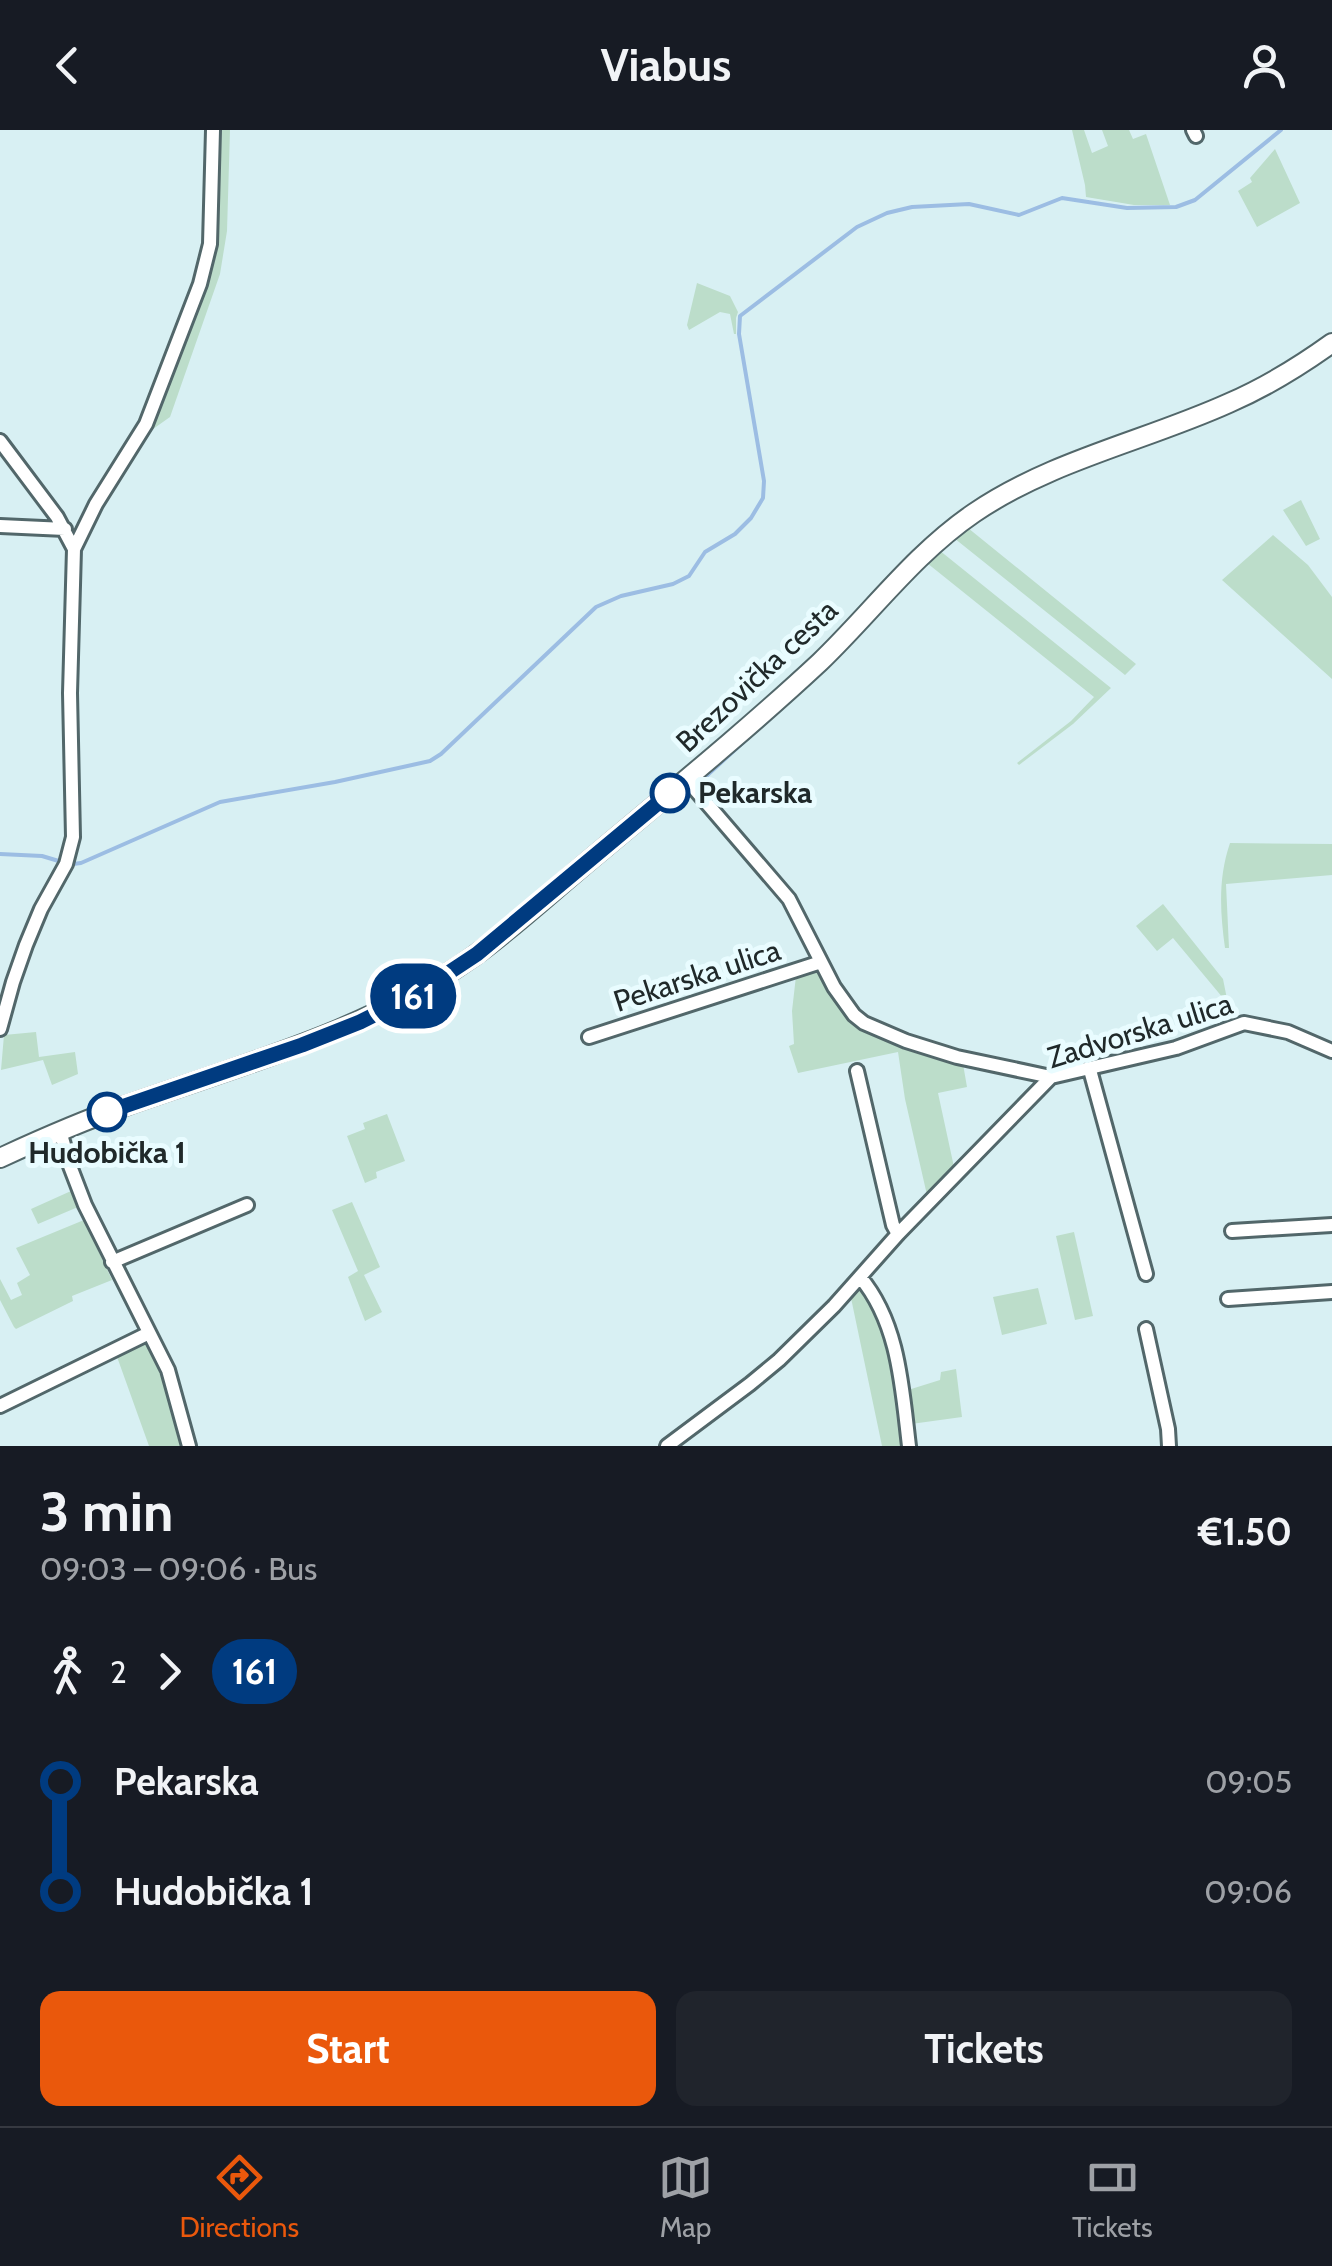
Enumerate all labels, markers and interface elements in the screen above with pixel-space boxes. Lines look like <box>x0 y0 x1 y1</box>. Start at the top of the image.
icon: back <box>40 38 95 93</box>
text: Viabus <box>601 38 731 92</box>
icon: person <box>1237 38 1292 93</box>
street label: Brezovička cesta <box>668 591 845 760</box>
marker: Pekarska <box>651 774 689 812</box>
place label: Pekarska <box>698 774 812 811</box>
street label: Pekarska ulica <box>609 931 786 1020</box>
line badge: 161 <box>356 964 470 1028</box>
text: 161 <box>390 975 436 1018</box>
street label: Zadvorska ulica <box>1043 985 1238 1076</box>
marker: Hudobička 1 <box>88 1093 126 1131</box>
place label: Hudobička 1 <box>28 1134 186 1171</box>
text: 3 min <box>40 1478 173 1545</box>
text: €1.50 <box>1198 1508 1292 1555</box>
text: 09:03 – 09:06 · Bus <box>40 1549 317 1588</box>
icon: walk <box>40 1644 95 1699</box>
icon: forward <box>142 1644 197 1699</box>
text: 161 <box>232 1650 277 1693</box>
text: 2 <box>110 1652 127 1691</box>
text: Pekarska <box>114 1758 259 1805</box>
text: 09:05 <box>1205 1762 1292 1801</box>
text: Hudobička 1 <box>114 1868 313 1915</box>
text: 09:06 <box>1204 1872 1292 1911</box>
button: Start <box>40 1991 656 2106</box>
button: Tickets <box>676 1991 1292 2106</box>
tab: Directions <box>179 2150 299 2244</box>
tab: Map <box>658 2150 713 2244</box>
tab: Tickets <box>1072 2150 1153 2244</box>

